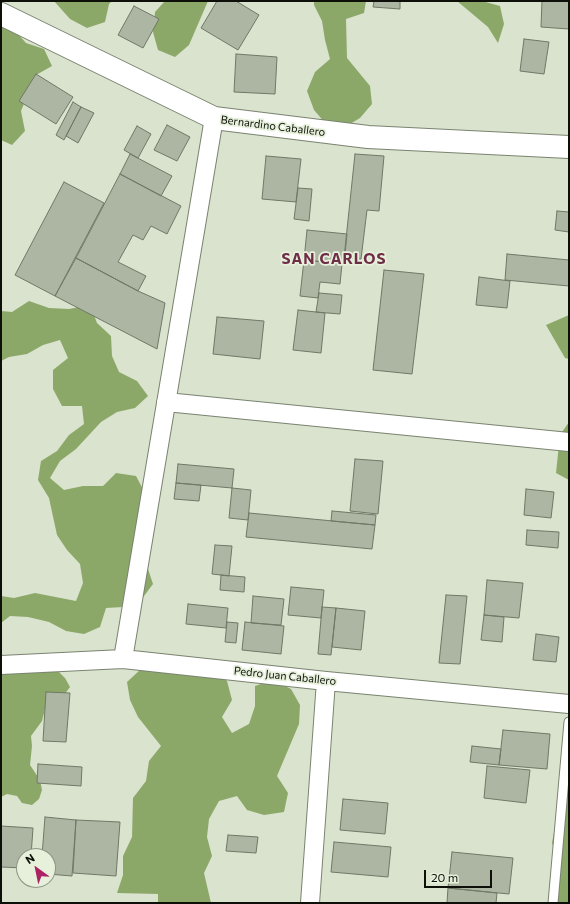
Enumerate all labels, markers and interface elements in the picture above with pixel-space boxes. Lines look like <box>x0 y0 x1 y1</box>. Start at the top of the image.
street label: Bernardino Caballero <box>220 113 326 139</box>
district label: SAN CARLOS <box>282 250 386 268</box>
street label: Pedro Juan Caballero <box>233 664 337 688</box>
north arrow <box>16 848 56 888</box>
text: N <box>23 851 37 866</box>
scale bar <box>426 862 494 888</box>
text: 20 m <box>431 870 458 884</box>

